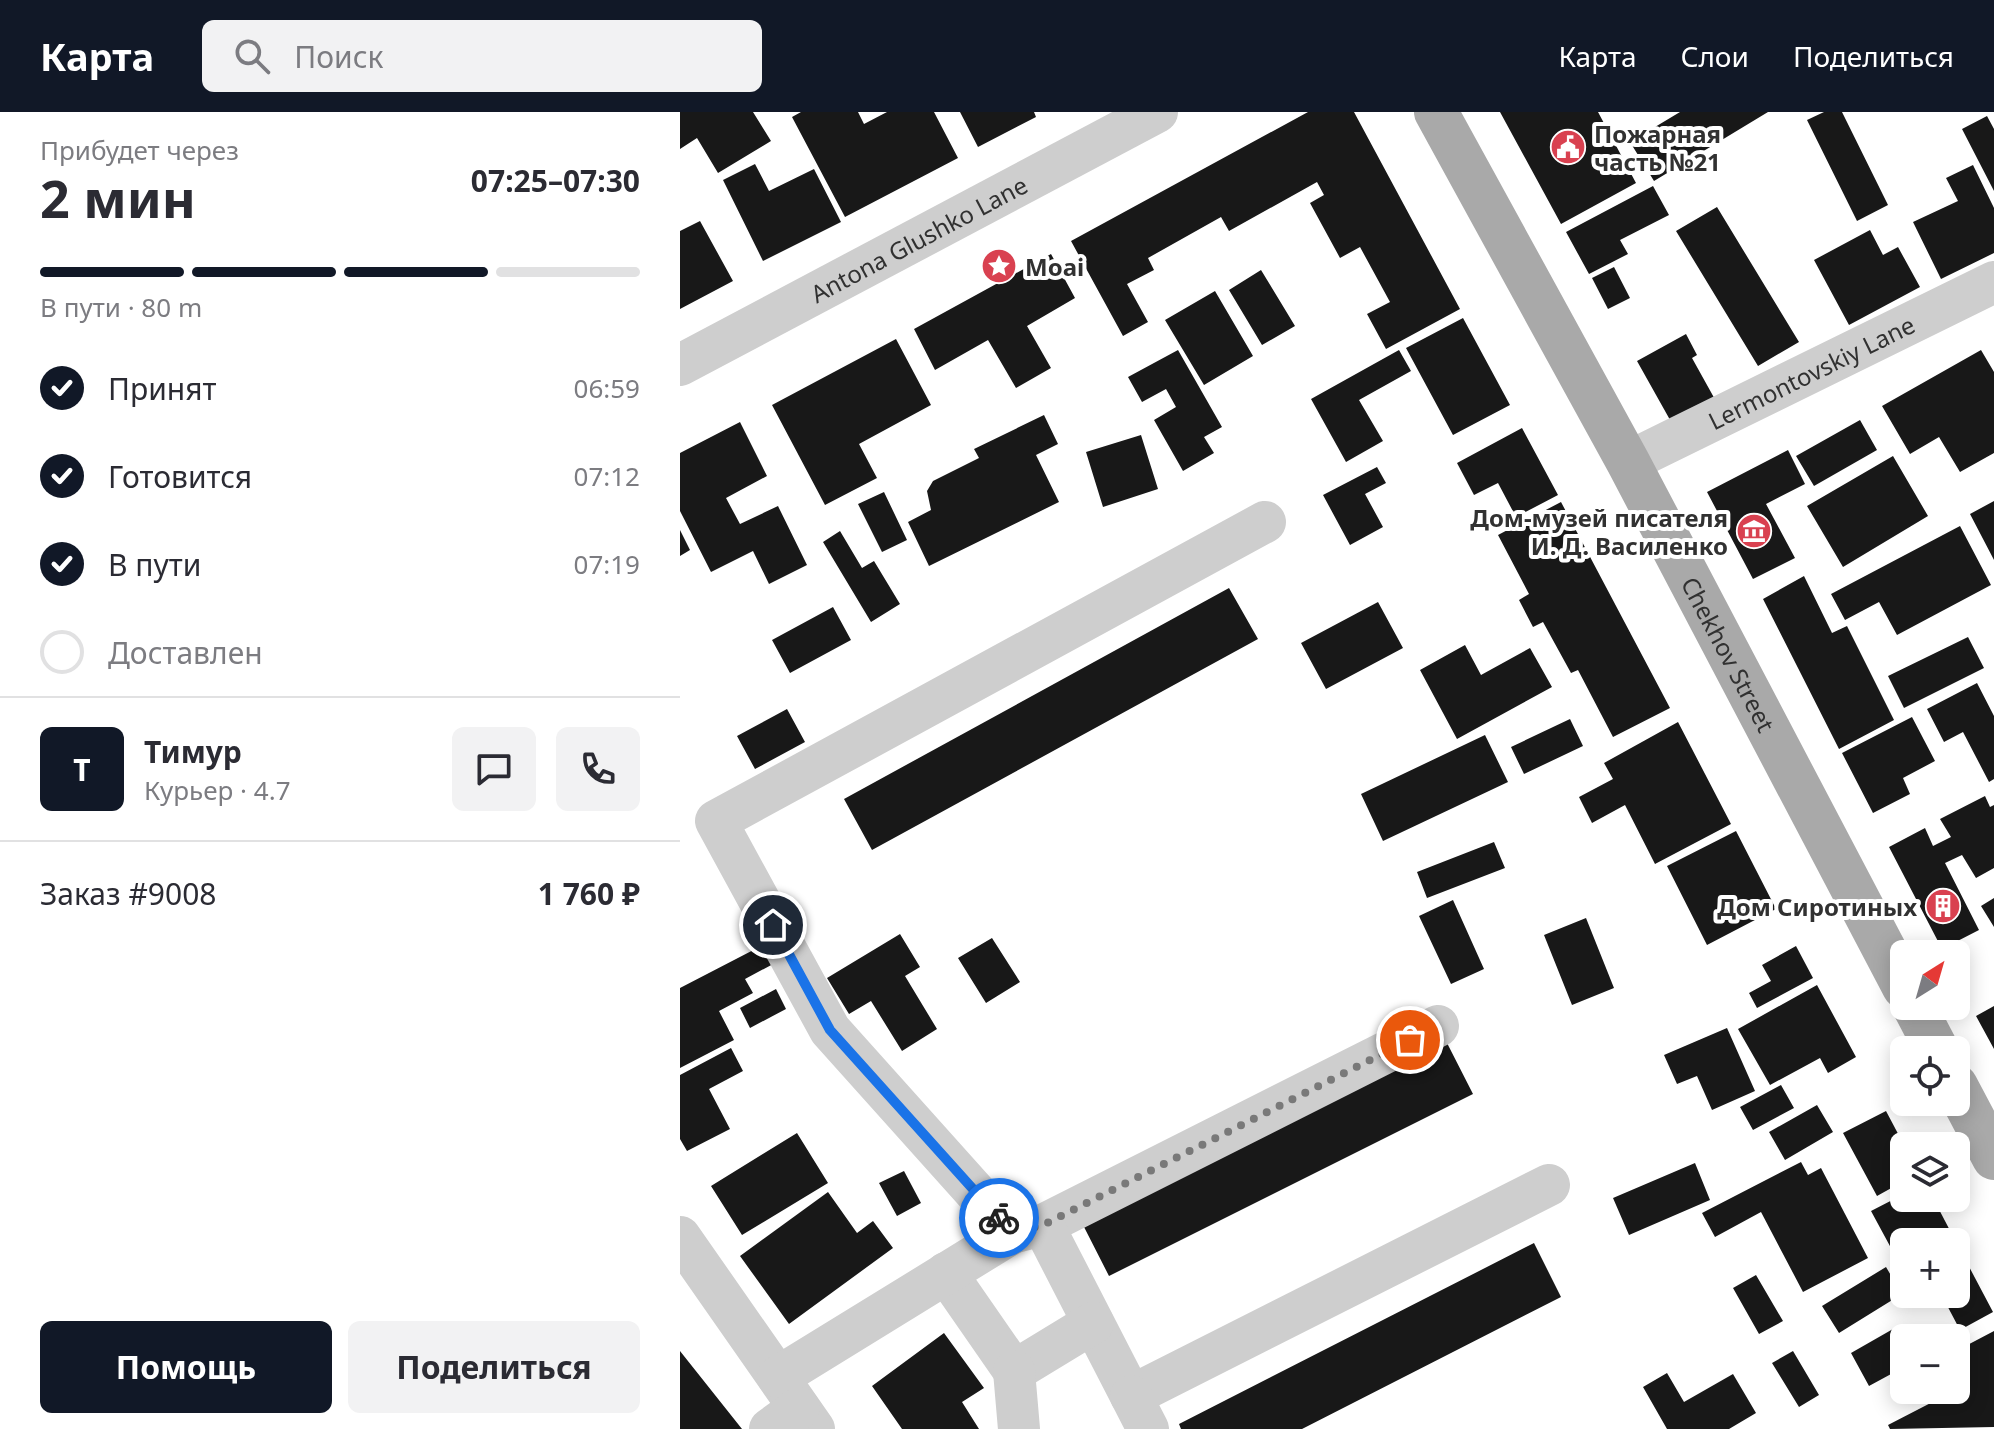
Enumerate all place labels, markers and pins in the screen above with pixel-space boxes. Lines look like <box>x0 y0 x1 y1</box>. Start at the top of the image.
place label: Пожарная часть №21 <box>1594 117 1721 178</box>
public building icon: Пожарная часть №21 <box>1549 128 1587 166</box>
place icon: Moai <box>980 247 1018 285</box>
place label: Moai <box>1025 250 1084 283</box>
place label: Дом-музей писателя И. Д. Василенко <box>1470 501 1728 562</box>
museum icon: Дом-музей писателя И. Д. Василенко <box>1735 512 1773 550</box>
building icon: Дом Сиротиных <box>1924 887 1962 925</box>
place label: Дом Сиротиных <box>1717 890 1917 923</box>
pin <box>739 891 807 959</box>
pin <box>1376 1006 1444 1074</box>

